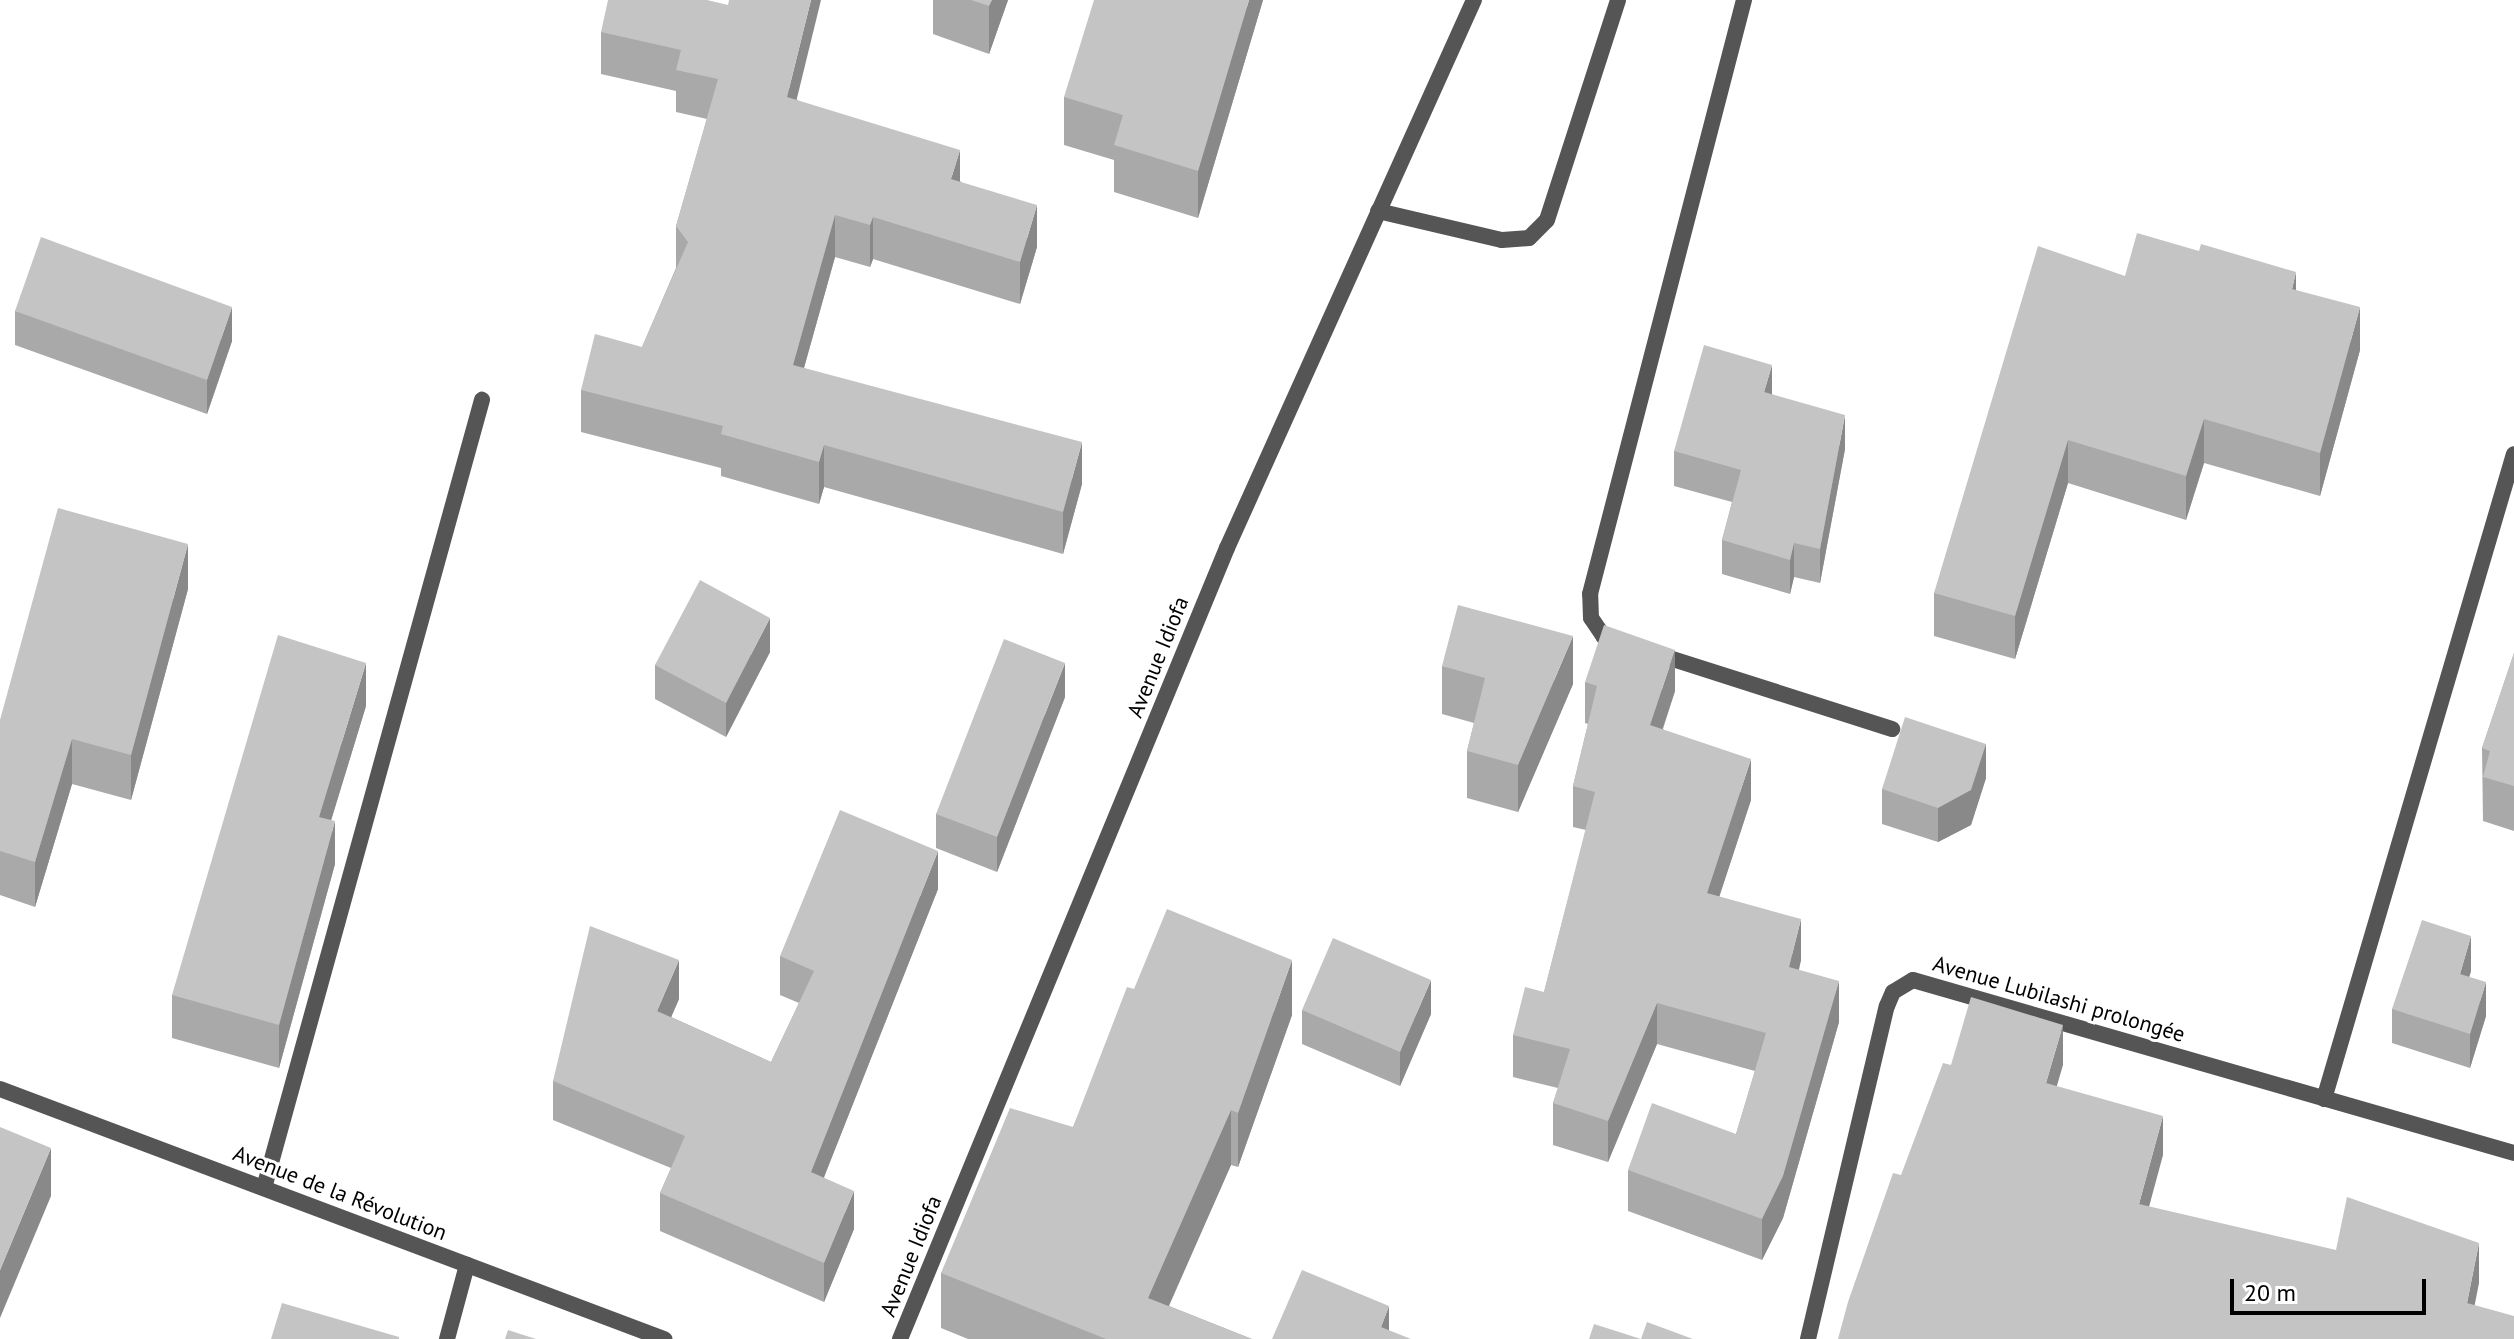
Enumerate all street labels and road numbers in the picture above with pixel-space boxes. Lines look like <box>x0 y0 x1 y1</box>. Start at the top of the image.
street label: Avenue Idiofa <box>1122 593 1194 721</box>
street label: Avenue Lubilashi prolongée <box>1930 950 2188 1048</box>
street label: Avenue de la Révolution <box>229 1140 451 1246</box>
street label: Avenue Idiofa <box>875 1192 947 1320</box>

